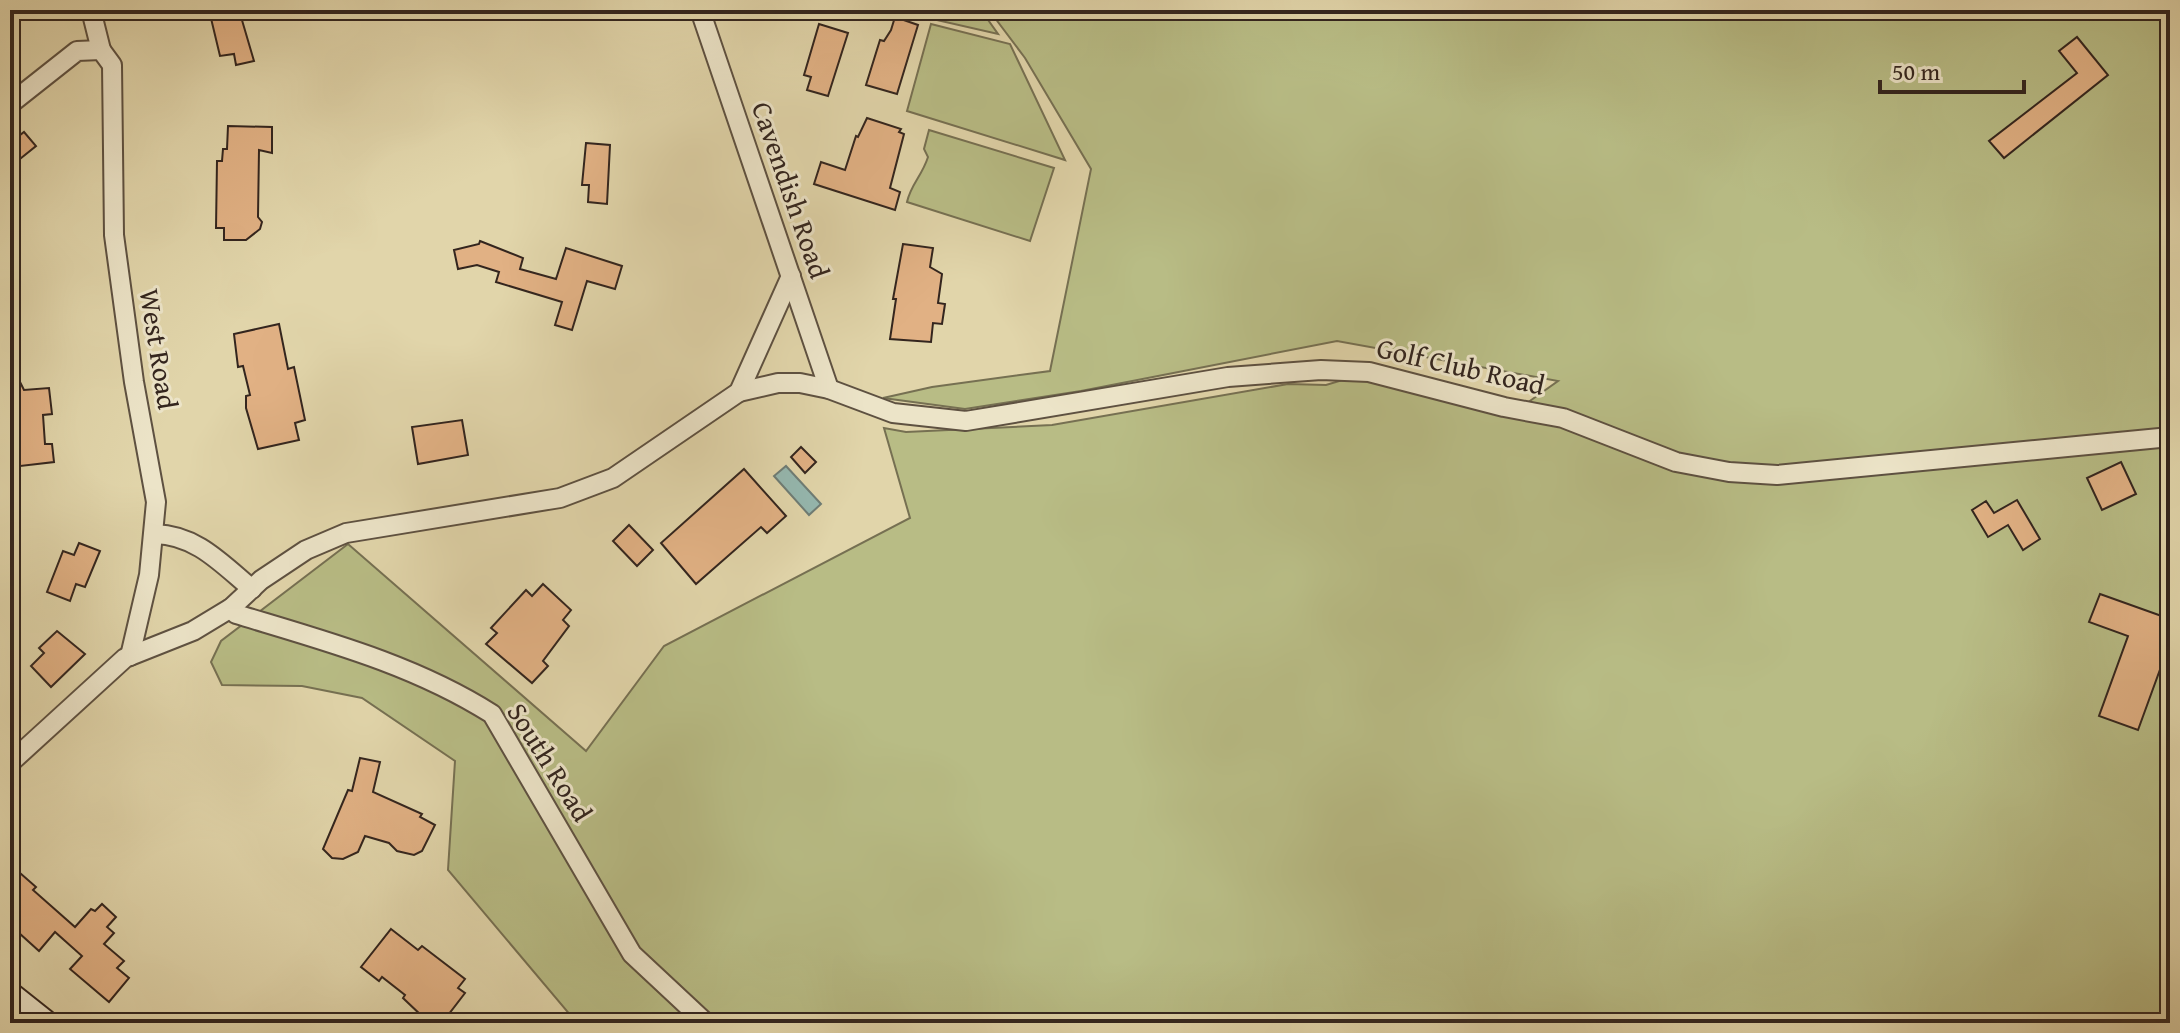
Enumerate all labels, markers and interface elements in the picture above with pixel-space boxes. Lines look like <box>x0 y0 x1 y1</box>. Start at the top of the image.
scale bar <box>1880 44 2024 94</box>
text: 50 m <box>1892 54 1940 89</box>
street label: Cavendish Road <box>742 96 841 284</box>
street label: West Road <box>130 286 189 412</box>
street label: Golf Club Road <box>1373 326 1549 405</box>
street label: South Road <box>498 694 603 829</box>

